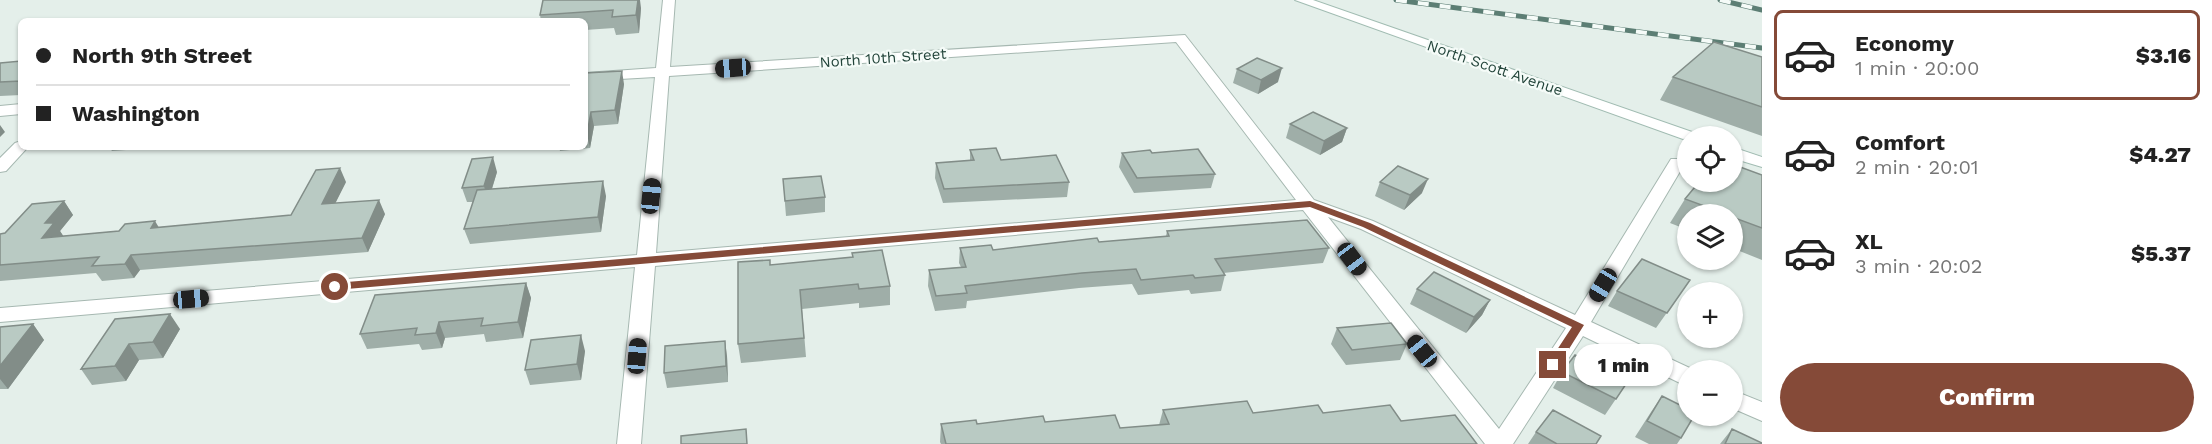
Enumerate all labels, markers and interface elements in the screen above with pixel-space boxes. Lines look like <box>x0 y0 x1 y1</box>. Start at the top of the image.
icon: car <box>1783 28 1837 82</box>
text: Economy <box>1855 31 1954 56</box>
street label: North Scott Avenue <box>1425 36 1565 100</box>
text: North 9th Street <box>72 43 252 68</box>
text: $3.16 <box>2136 43 2191 68</box>
street label: North 10th Street <box>819 45 948 71</box>
text: 1 min · 20:00 <box>1855 56 1979 80</box>
car <box>714 58 752 78</box>
text: Washington <box>72 101 200 126</box>
map controls <box>1677 126 1743 426</box>
button: locate <box>1677 126 1743 192</box>
icon: car <box>1783 127 1837 181</box>
text: Comfort <box>1855 130 1945 155</box>
text: $4.27 <box>2129 142 2191 167</box>
text: 2 min · 20:01 <box>1855 155 1979 179</box>
car <box>640 177 662 215</box>
button: layers <box>1677 204 1743 270</box>
icon: car <box>1783 226 1837 280</box>
text: XL <box>1855 229 1883 254</box>
car <box>1334 239 1370 279</box>
text: $5.37 <box>2131 241 2191 266</box>
text: 3 min · 20:02 <box>1855 254 1983 278</box>
car <box>1586 265 1620 305</box>
route start <box>321 273 348 300</box>
button: + <box>1677 282 1743 348</box>
car <box>172 288 210 310</box>
car <box>1404 331 1440 371</box>
car <box>626 337 648 375</box>
callout: 1 min <box>1574 344 1673 386</box>
route end <box>1539 351 1566 378</box>
text: 1 min <box>1598 353 1649 377</box>
button: − <box>1677 360 1743 426</box>
button: Confirm <box>1780 363 2194 432</box>

